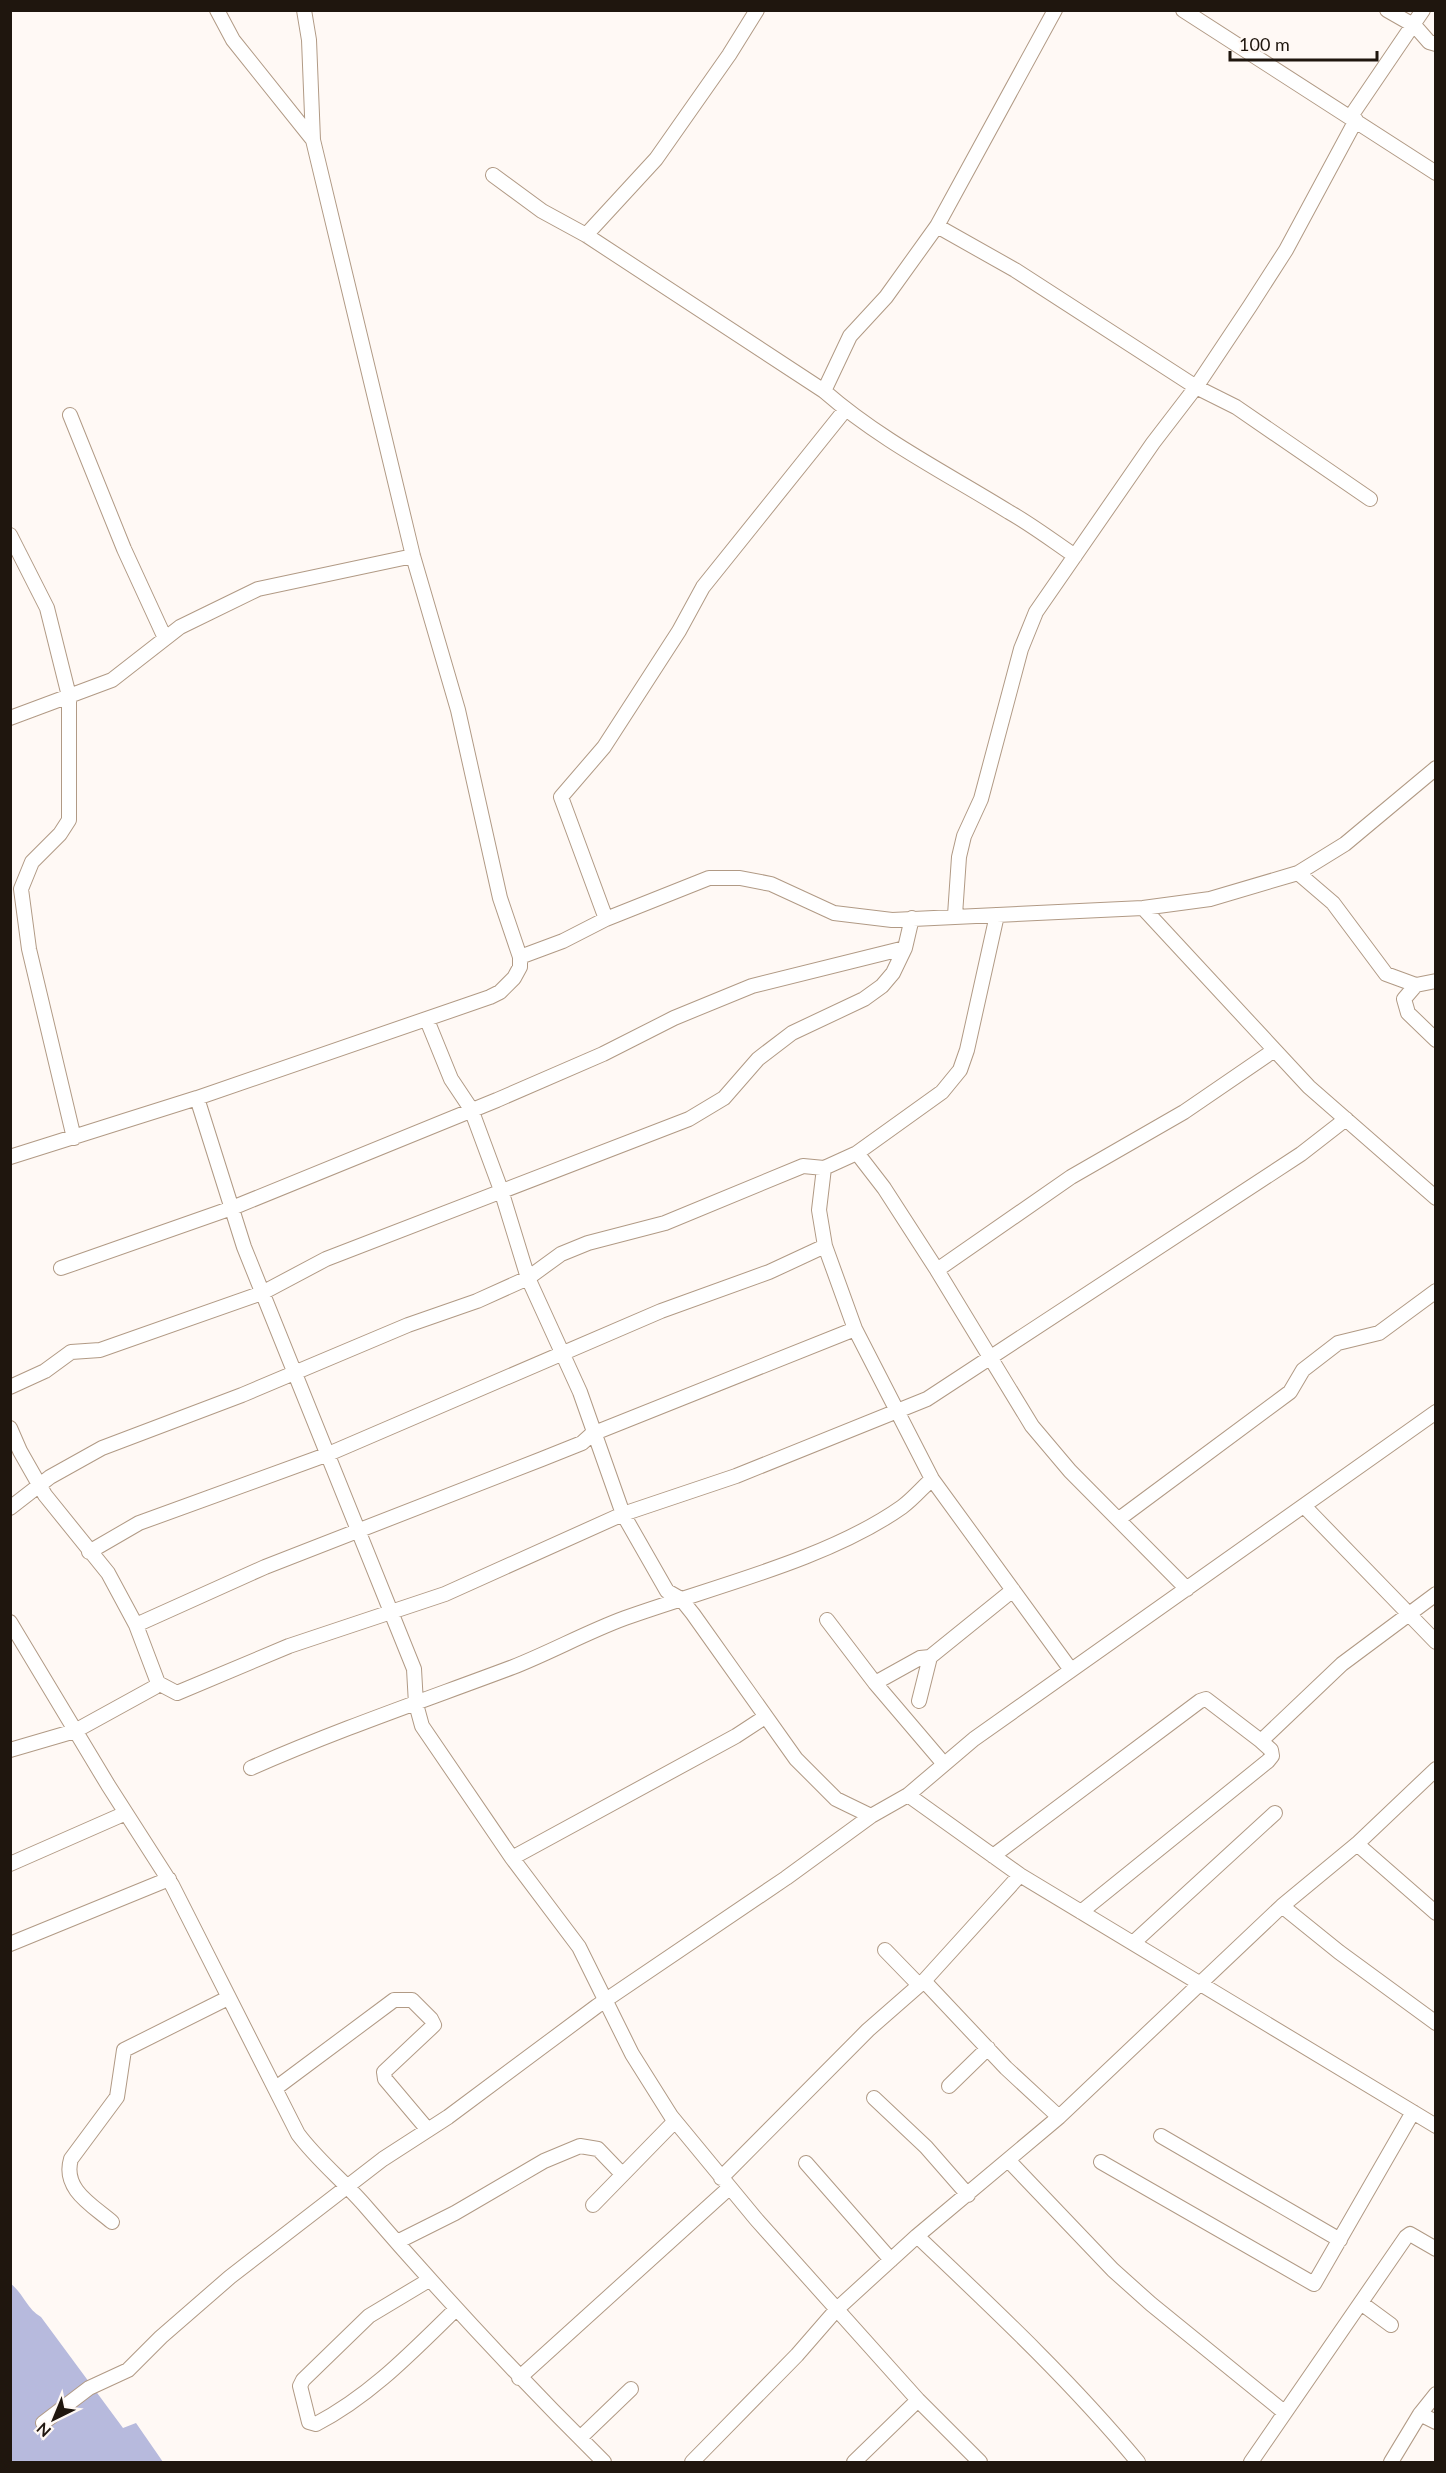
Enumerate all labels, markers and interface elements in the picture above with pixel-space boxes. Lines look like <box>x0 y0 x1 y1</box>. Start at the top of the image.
scale bar <box>1230 24 1377 62</box>
text: 100 m <box>1239 33 1290 55</box>
north arrow <box>24 2389 84 2449</box>
text: N <box>32 2419 54 2441</box>

